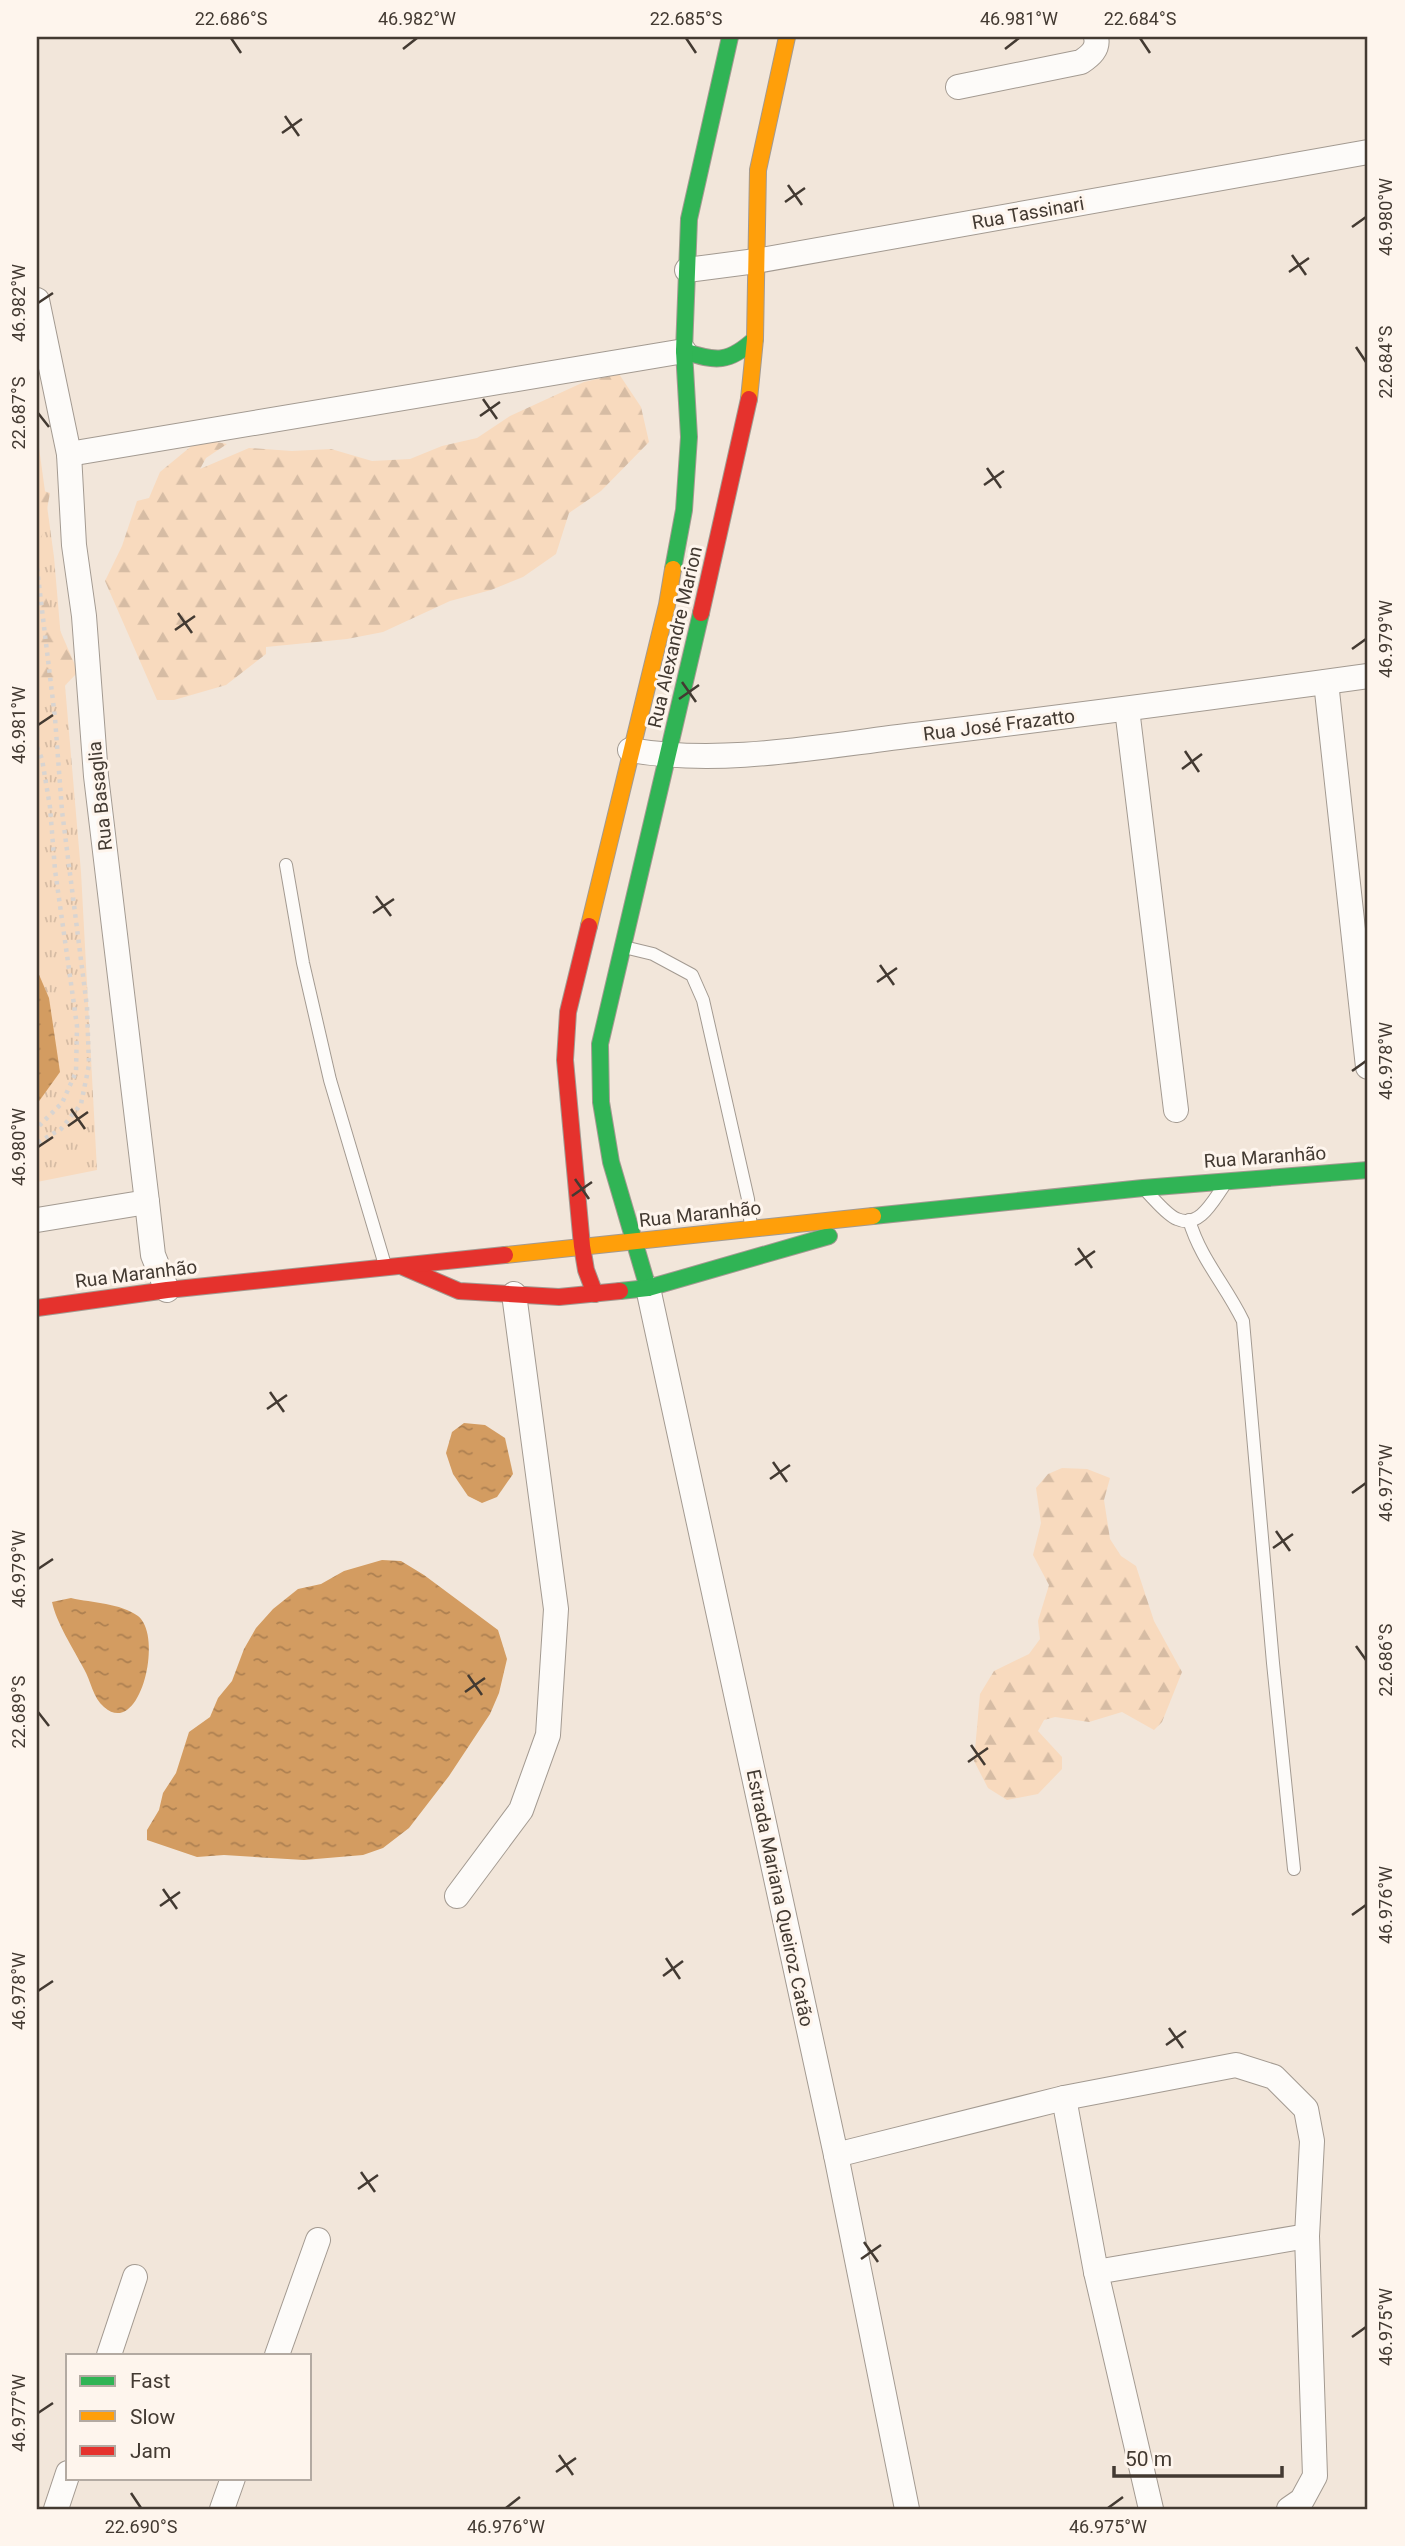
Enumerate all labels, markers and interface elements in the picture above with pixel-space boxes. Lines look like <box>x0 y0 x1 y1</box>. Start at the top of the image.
text: 22.686°S <box>195 8 268 29</box>
text: 46.982°W <box>378 8 456 29</box>
text: 22.685°S <box>650 8 723 29</box>
text: 46.981°W <box>980 8 1058 29</box>
text: 22.684°S <box>1104 8 1177 29</box>
text: 46.980°W <box>1375 178 1396 256</box>
street label: Rua Tassinari <box>970 192 1086 234</box>
text: 46.982°W <box>8 264 29 342</box>
text: 22.684°S <box>1375 325 1396 398</box>
text: 22.687°S <box>8 376 29 449</box>
street label: Rua Alexandre Marion <box>643 544 707 730</box>
text: 46.979°W <box>1375 600 1396 678</box>
text: 46.981°W <box>8 686 29 764</box>
street label: Rua José Frazatto <box>922 704 1076 746</box>
street label: Rua Basaglia <box>83 740 117 852</box>
text: 46.978°W <box>1375 1022 1396 1100</box>
text: 46.980°W <box>8 1108 29 1186</box>
street label: Rua Maranhão <box>1203 1141 1327 1173</box>
street label: Rua Maranhão <box>638 1196 762 1232</box>
street label: Rua Maranhão <box>74 1255 198 1293</box>
text: 46.977°W <box>1375 1444 1396 1522</box>
text: 46.979°W <box>8 1530 29 1608</box>
text: 22.686°S <box>1375 1623 1396 1696</box>
text: 22.689°S <box>8 1675 29 1748</box>
street label: Estrada Mariana Queiroz Catão <box>741 1767 819 2029</box>
text: 46.976°W <box>1375 1866 1396 1944</box>
text: 46.978°W <box>8 1952 29 2030</box>
text: 46.975°W <box>1375 2288 1396 2366</box>
legend <box>66 2354 312 2480</box>
text: Fast <box>130 2369 171 2393</box>
text: 46.977°W <box>8 2374 29 2452</box>
text: Slow <box>130 2405 176 2429</box>
scale bar <box>1114 2434 1282 2478</box>
text: Jam <box>130 2439 171 2463</box>
text: 50 m <box>1125 2447 1172 2471</box>
text: 22.690°S <box>105 2516 178 2537</box>
text: 46.976°W <box>467 2516 545 2537</box>
text: 46.975°W <box>1069 2516 1147 2537</box>

